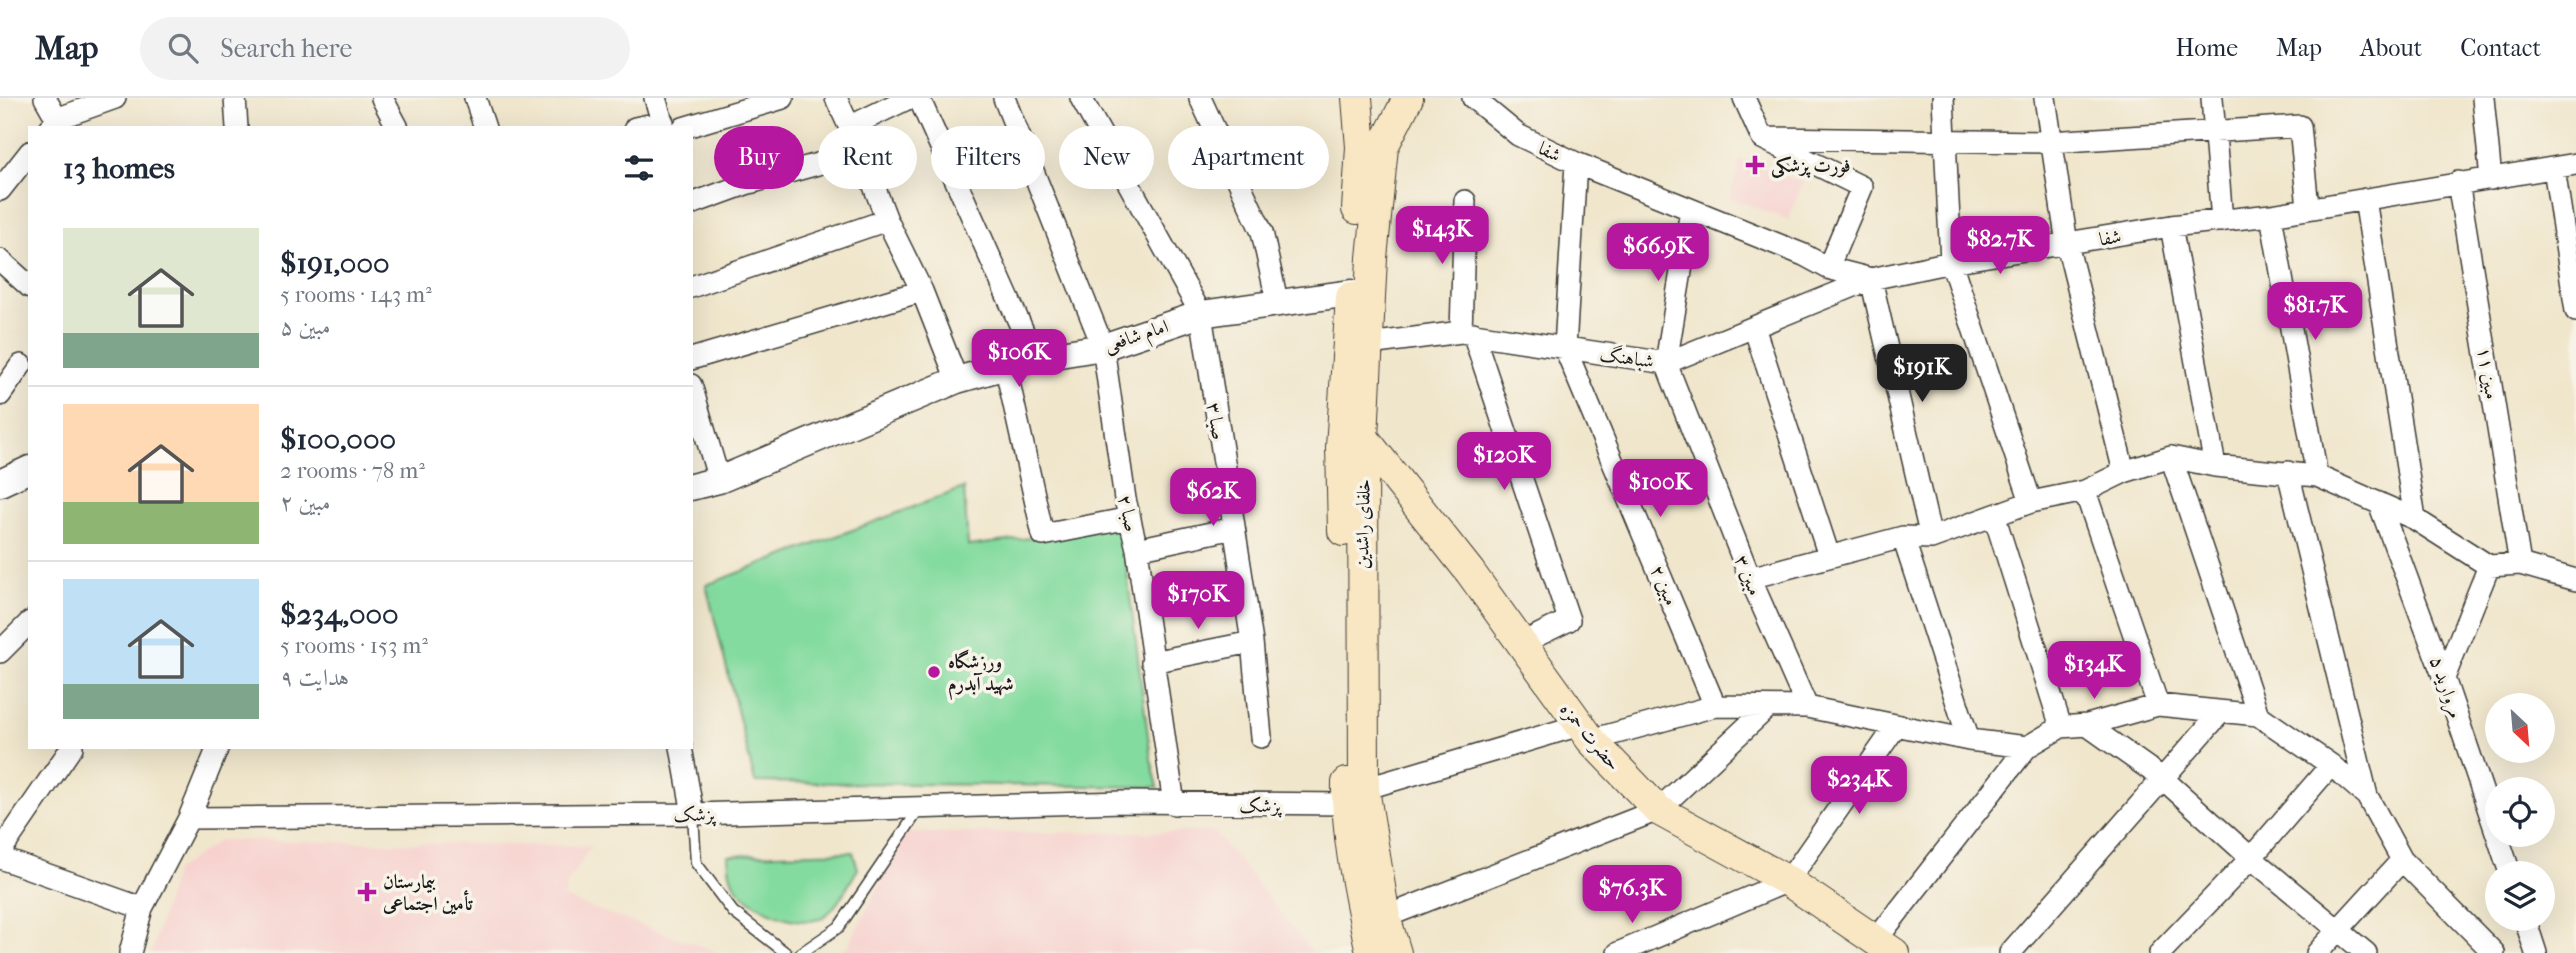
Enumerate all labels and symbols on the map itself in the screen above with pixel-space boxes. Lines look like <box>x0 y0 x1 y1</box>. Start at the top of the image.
street label: شفا <box>1535 137 1564 167</box>
marker: فورت پزشکی <box>1745 155 1765 175</box>
place label: فورت پزشکی <box>1771 155 1851 178</box>
pin: $143K <box>1393 206 1491 266</box>
pin: $82.7K <box>1943 216 2057 276</box>
pin: $66.9K <box>1601 223 1715 283</box>
street label: شفا <box>2097 225 2123 251</box>
pin: $81.7K <box>2258 282 2372 342</box>
street label: امام شافعی <box>1102 315 1173 361</box>
pin: $106K <box>970 330 1068 389</box>
street label: شباهنگ <box>1598 341 1656 373</box>
pin: $191K <box>1873 344 1971 404</box>
street label: مبین ۱۱ <box>2473 345 2503 401</box>
street label: صبا ۳ <box>1202 401 1230 441</box>
pin: $120K <box>1455 432 1553 492</box>
pin: $100K <box>1611 460 1709 519</box>
pin: $62K <box>1172 468 1254 528</box>
street label: خلفای راشدین <box>1351 479 1375 569</box>
street label: صبا ۲ <box>1113 493 1143 534</box>
street label: مبین ۳ <box>1730 552 1766 599</box>
street label: مبین ۲ <box>1646 562 1682 609</box>
pin: $170K <box>1149 572 1247 631</box>
pin: $134K <box>2045 642 2143 701</box>
place label: ورزشگاه شهید آبدرم <box>948 649 1014 701</box>
street label: مروارید ۵ <box>2423 653 2467 722</box>
marker: ورزشگاه شهید آبدرم <box>926 664 942 680</box>
north arrow <box>2485 693 2555 763</box>
street label: حضرت حمزه <box>1555 698 1625 776</box>
pin: $234K <box>1810 756 1908 816</box>
street label: پزشک <box>1239 795 1282 818</box>
street label: پزشک <box>673 804 717 827</box>
pin: $76.3K <box>1575 866 1689 925</box>
place label: بیمارستان تأمین اجتماعی <box>382 871 473 915</box>
marker: بیمارستان تأمین اجتماعی <box>357 882 377 902</box>

